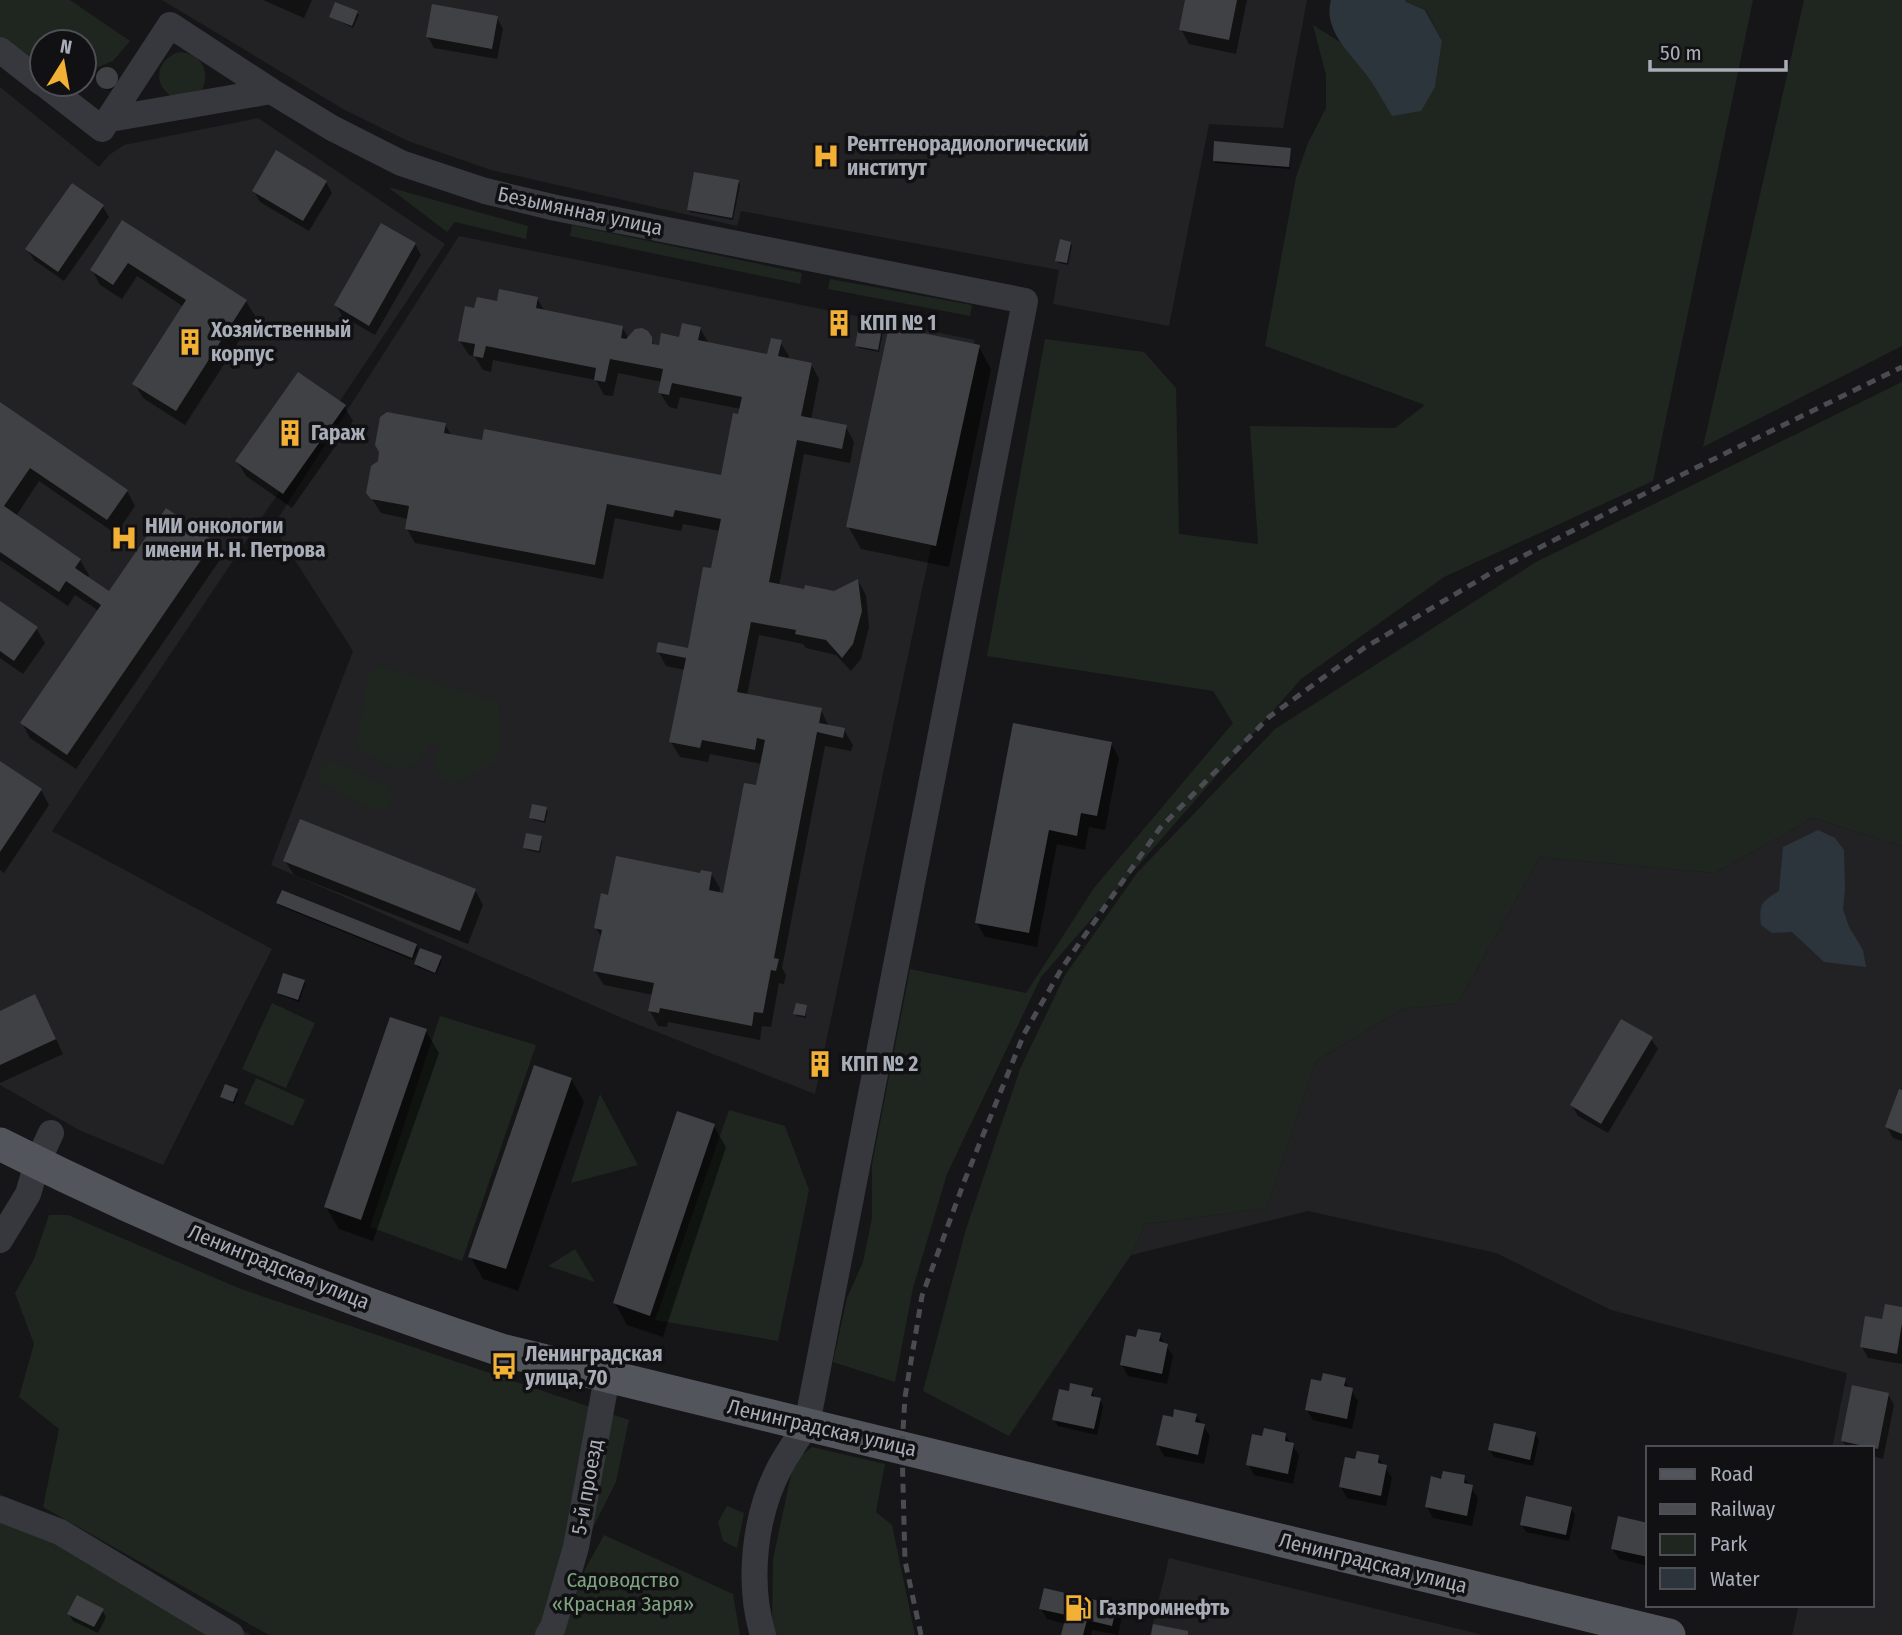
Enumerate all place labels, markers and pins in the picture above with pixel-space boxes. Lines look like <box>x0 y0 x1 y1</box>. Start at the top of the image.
place label: Рентгенорадиологический институт <box>847 131 1089 181</box>
hospital icon: Рентгенорадиологический институт <box>811 141 841 171</box>
building icon: КПП № 1 <box>824 308 854 338</box>
place label: КПП № 1 <box>860 310 936 336</box>
place label: Хозяйственный корпус <box>210 317 351 367</box>
building icon: Хозяйственный корпус <box>175 327 205 357</box>
building icon: Гараж <box>275 418 305 448</box>
place label: Гараж <box>311 420 366 446</box>
place label: НИИ онкологии имени Н. Н. Петрова <box>145 513 325 563</box>
hospital icon: НИИ онкологии имени Н. Н. Петрова <box>109 523 139 553</box>
building icon: КПП № 2 <box>805 1049 835 1079</box>
place label: КПП № 2 <box>841 1051 918 1077</box>
place label: Ленинградская улица, 70 <box>524 1341 663 1391</box>
bus stop icon: Ленинградская улица, 70 <box>489 1351 519 1381</box>
fuel station icon: Газпромнефть <box>1063 1593 1093 1623</box>
place label: Газпромнефть <box>1099 1595 1229 1621</box>

